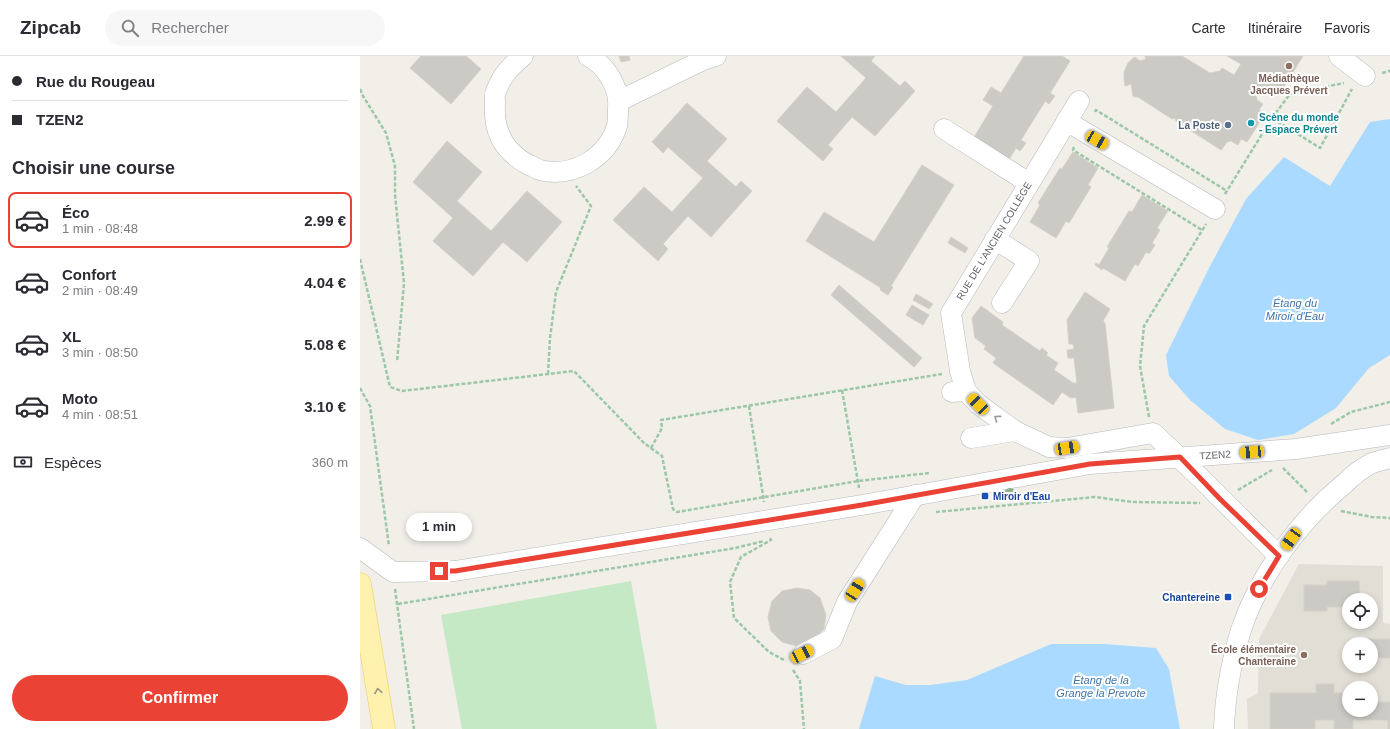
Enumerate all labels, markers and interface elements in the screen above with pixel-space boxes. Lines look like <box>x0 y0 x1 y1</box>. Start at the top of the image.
search box <box>105 10 385 46</box>
text: Zipcab <box>20 17 81 38</box>
icon: search <box>119 17 141 39</box>
text: Rechercher <box>151 19 229 36</box>
text: Carte <box>1191 20 1226 36</box>
text: Itinéraire <box>1248 20 1302 36</box>
text: Favoris <box>1324 20 1370 36</box>
marker: Médiathèque Jacques Prévert <box>1284 61 1294 71</box>
text: Rue du Rougeau <box>36 73 155 90</box>
place label: Médiathèque Jacques Prévert <box>1250 73 1328 96</box>
text: TZEN2 <box>36 111 84 128</box>
place label: Scène du monde - Espace Prévert <box>1259 112 1339 135</box>
marker: Scène du monde - Espace Prévert <box>1246 118 1256 128</box>
place label: La Poste <box>1178 120 1220 131</box>
marker: La Poste <box>1223 120 1233 130</box>
car <box>1084 129 1110 151</box>
text: Choisir une course <box>12 158 175 178</box>
street label: RUE DE L'ANCIEN COLLÈGE <box>953 179 1034 302</box>
icon: car <box>14 202 50 238</box>
text: Éco <box>62 204 90 221</box>
text: 2.99 € <box>304 212 346 229</box>
text: 1 min · 08:48 <box>62 221 138 236</box>
icon: car <box>14 264 50 300</box>
text: Confort <box>62 266 116 283</box>
text: 4.04 € <box>304 274 346 291</box>
text: 2 min · 08:49 <box>62 283 138 298</box>
water label: Étang du Miroir d'Eau <box>1266 297 1324 322</box>
icon: car <box>14 326 50 362</box>
text: XL <box>62 328 81 345</box>
text: 5.08 € <box>304 336 346 353</box>
text: 3 min · 08:50 <box>62 345 138 360</box>
icon: car <box>14 388 50 424</box>
text: Moto <box>62 390 98 407</box>
car <box>965 391 991 417</box>
text: 3.10 € <box>304 398 346 415</box>
text: 4 min · 08:51 <box>62 407 138 422</box>
one-way arrow <box>994 415 1001 423</box>
car <box>1054 440 1080 456</box>
car <box>1240 445 1264 459</box>
street label: TZEN2 <box>1199 448 1232 462</box>
icon: cash <box>12 451 34 473</box>
text: Espèces <box>44 454 102 471</box>
text: 360 m <box>312 455 348 470</box>
marker: Miroir d'Eau <box>980 491 990 501</box>
place label: Miroir d'Eau <box>993 491 1050 502</box>
callout: 1 min <box>406 513 472 541</box>
text: 1 min <box>422 519 456 534</box>
car <box>1279 526 1303 552</box>
route end <box>430 562 448 580</box>
car <box>843 577 867 603</box>
route start <box>1250 580 1268 598</box>
place label: Chantereine <box>1162 592 1220 603</box>
marker: Chantereine <box>1223 592 1233 602</box>
map controls <box>1342 593 1378 717</box>
button: locate <box>1342 593 1378 629</box>
button: + <box>1342 637 1378 673</box>
car <box>789 643 815 665</box>
place label: École élémentaire Chanteraine <box>1211 643 1296 667</box>
marker: École élémentaire Chanteraine <box>1299 650 1309 660</box>
water label: Étang de la Grange la Prevote <box>1056 674 1146 699</box>
button: Confirmer <box>12 675 348 721</box>
button: − <box>1342 681 1378 717</box>
one-way arrow <box>374 687 382 694</box>

